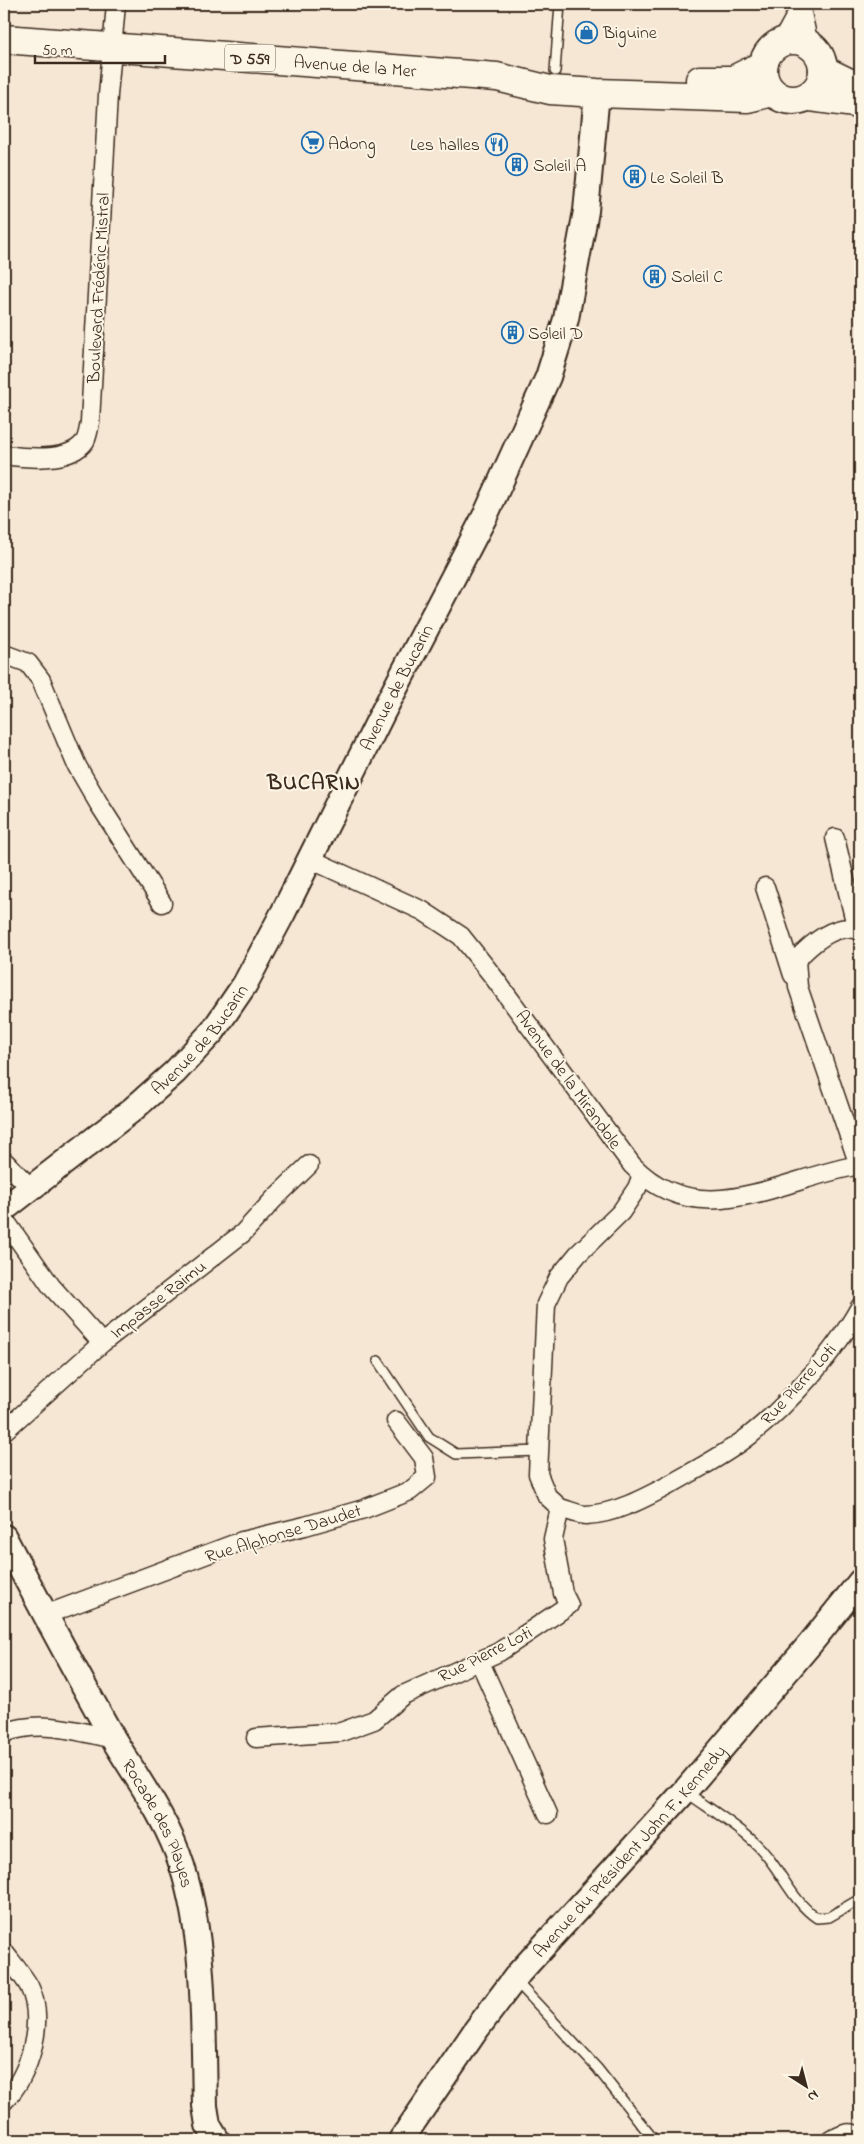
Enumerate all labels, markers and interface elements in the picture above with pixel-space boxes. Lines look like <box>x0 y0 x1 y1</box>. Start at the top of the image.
shop icon: Biguine <box>575 20 599 44</box>
place label: Biguine <box>602 21 658 48</box>
scale bar <box>35 32 165 64</box>
text: 50 m <box>42 40 73 62</box>
road number: D 559 <box>225 44 275 72</box>
street label: Avenue de la Mer <box>293 50 418 86</box>
supermarket icon: Adong <box>300 131 324 155</box>
place label: Adong <box>328 132 376 159</box>
restaurant icon: Les halles <box>484 132 508 156</box>
place label: Les halles <box>410 133 480 159</box>
building icon: Soleil A <box>505 153 529 177</box>
place label: Soleil A <box>533 154 586 180</box>
building icon: Le Soleil B <box>622 165 646 189</box>
place label: Le Soleil B <box>650 166 724 192</box>
street label: Boulevard Frédéric Mistral <box>82 192 118 385</box>
building icon: Soleil C <box>643 264 667 288</box>
place label: Soleil C <box>671 265 723 291</box>
building icon: Soleil D <box>500 321 524 345</box>
place label: Soleil D <box>528 322 583 348</box>
street label: Avenue de Bucarin <box>355 620 441 756</box>
district label: BUCARIN <box>266 768 361 800</box>
street label: Avenue de Bucarin <box>146 980 256 1102</box>
street label: Avenue de la Mirandole <box>508 1005 627 1156</box>
street label: Impasse Raimu <box>106 1255 213 1346</box>
street label: Rue Pierre Loti <box>756 1339 843 1432</box>
street label: Rue Alphonse Daudet <box>202 1499 365 1571</box>
street label: Rue Pierre Loti <box>434 1621 537 1691</box>
street label: Avenue du Président John F. Kennedy <box>528 1740 734 1964</box>
street label: Rocade des Playes <box>114 1755 199 1891</box>
north arrow <box>782 2062 832 2112</box>
text: N <box>803 2084 823 2107</box>

